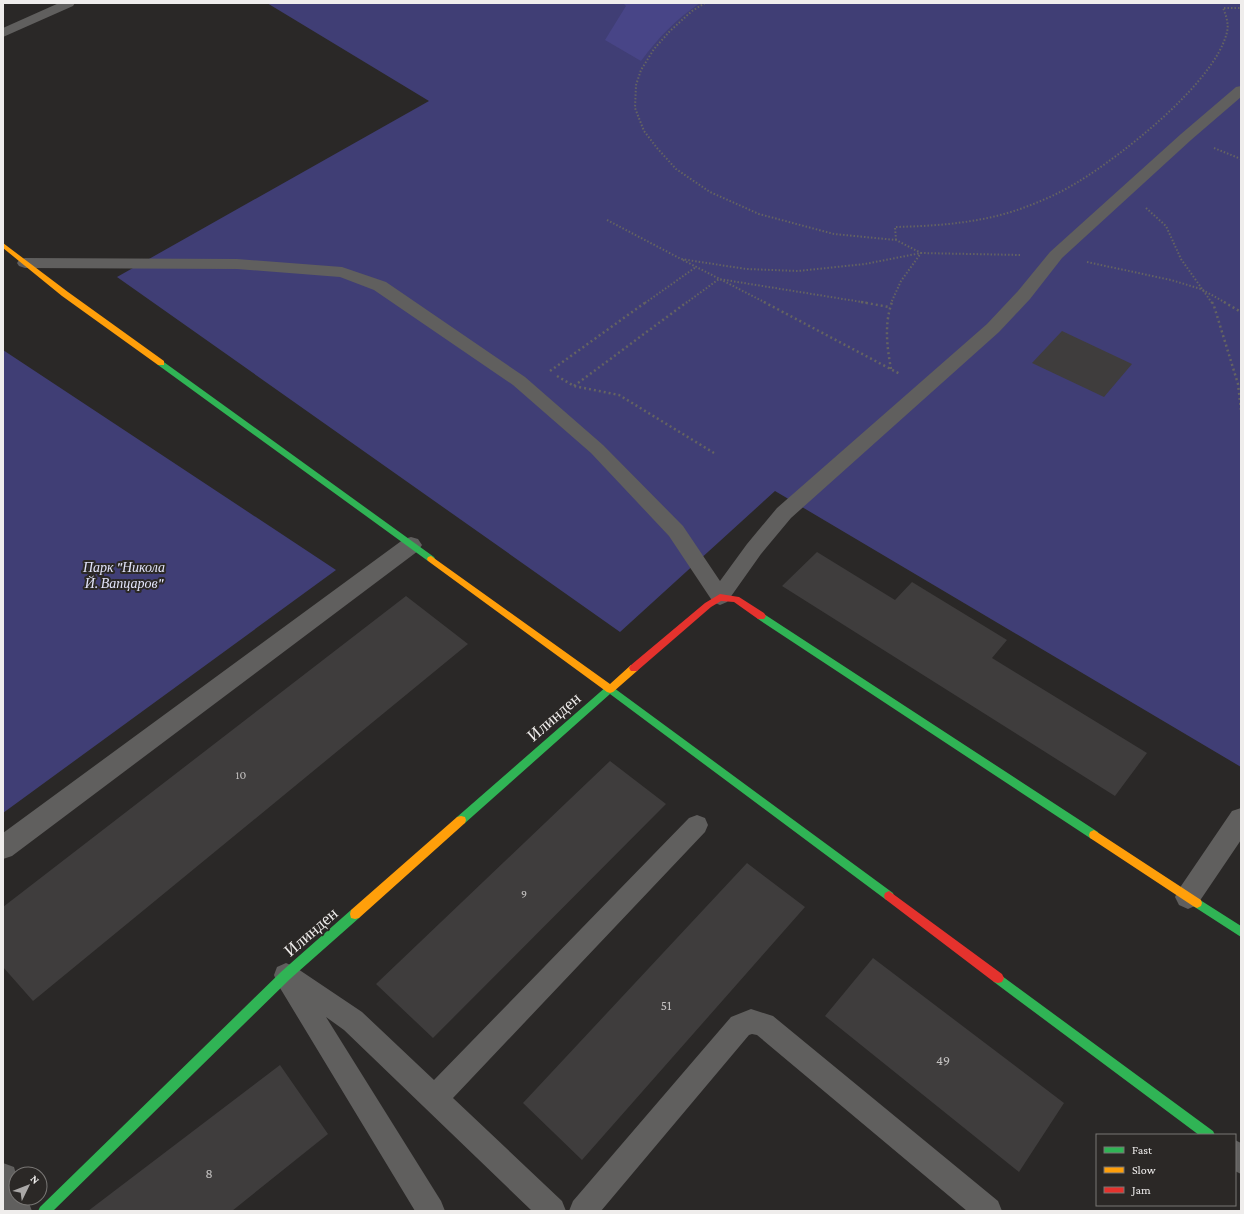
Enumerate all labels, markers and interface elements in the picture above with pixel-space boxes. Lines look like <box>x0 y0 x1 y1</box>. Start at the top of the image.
park label: Парк "Никола Й. Вапцаров" <box>82 559 165 591</box>
street label: Илинден <box>524 689 584 745</box>
house number: 10 <box>236 768 247 782</box>
house number: 9 <box>521 887 527 901</box>
street label: Илинден <box>281 904 341 960</box>
house number: 51 <box>660 997 672 1013</box>
house number: 49 <box>936 1052 950 1068</box>
legend <box>1096 1134 1236 1206</box>
text: Fast <box>1132 1143 1153 1157</box>
text: Slow <box>1132 1163 1156 1177</box>
house number: 8 <box>205 1165 213 1181</box>
north arrow <box>8 1166 48 1206</box>
text: N <box>28 1172 43 1186</box>
text: Jam <box>1131 1183 1151 1197</box>

